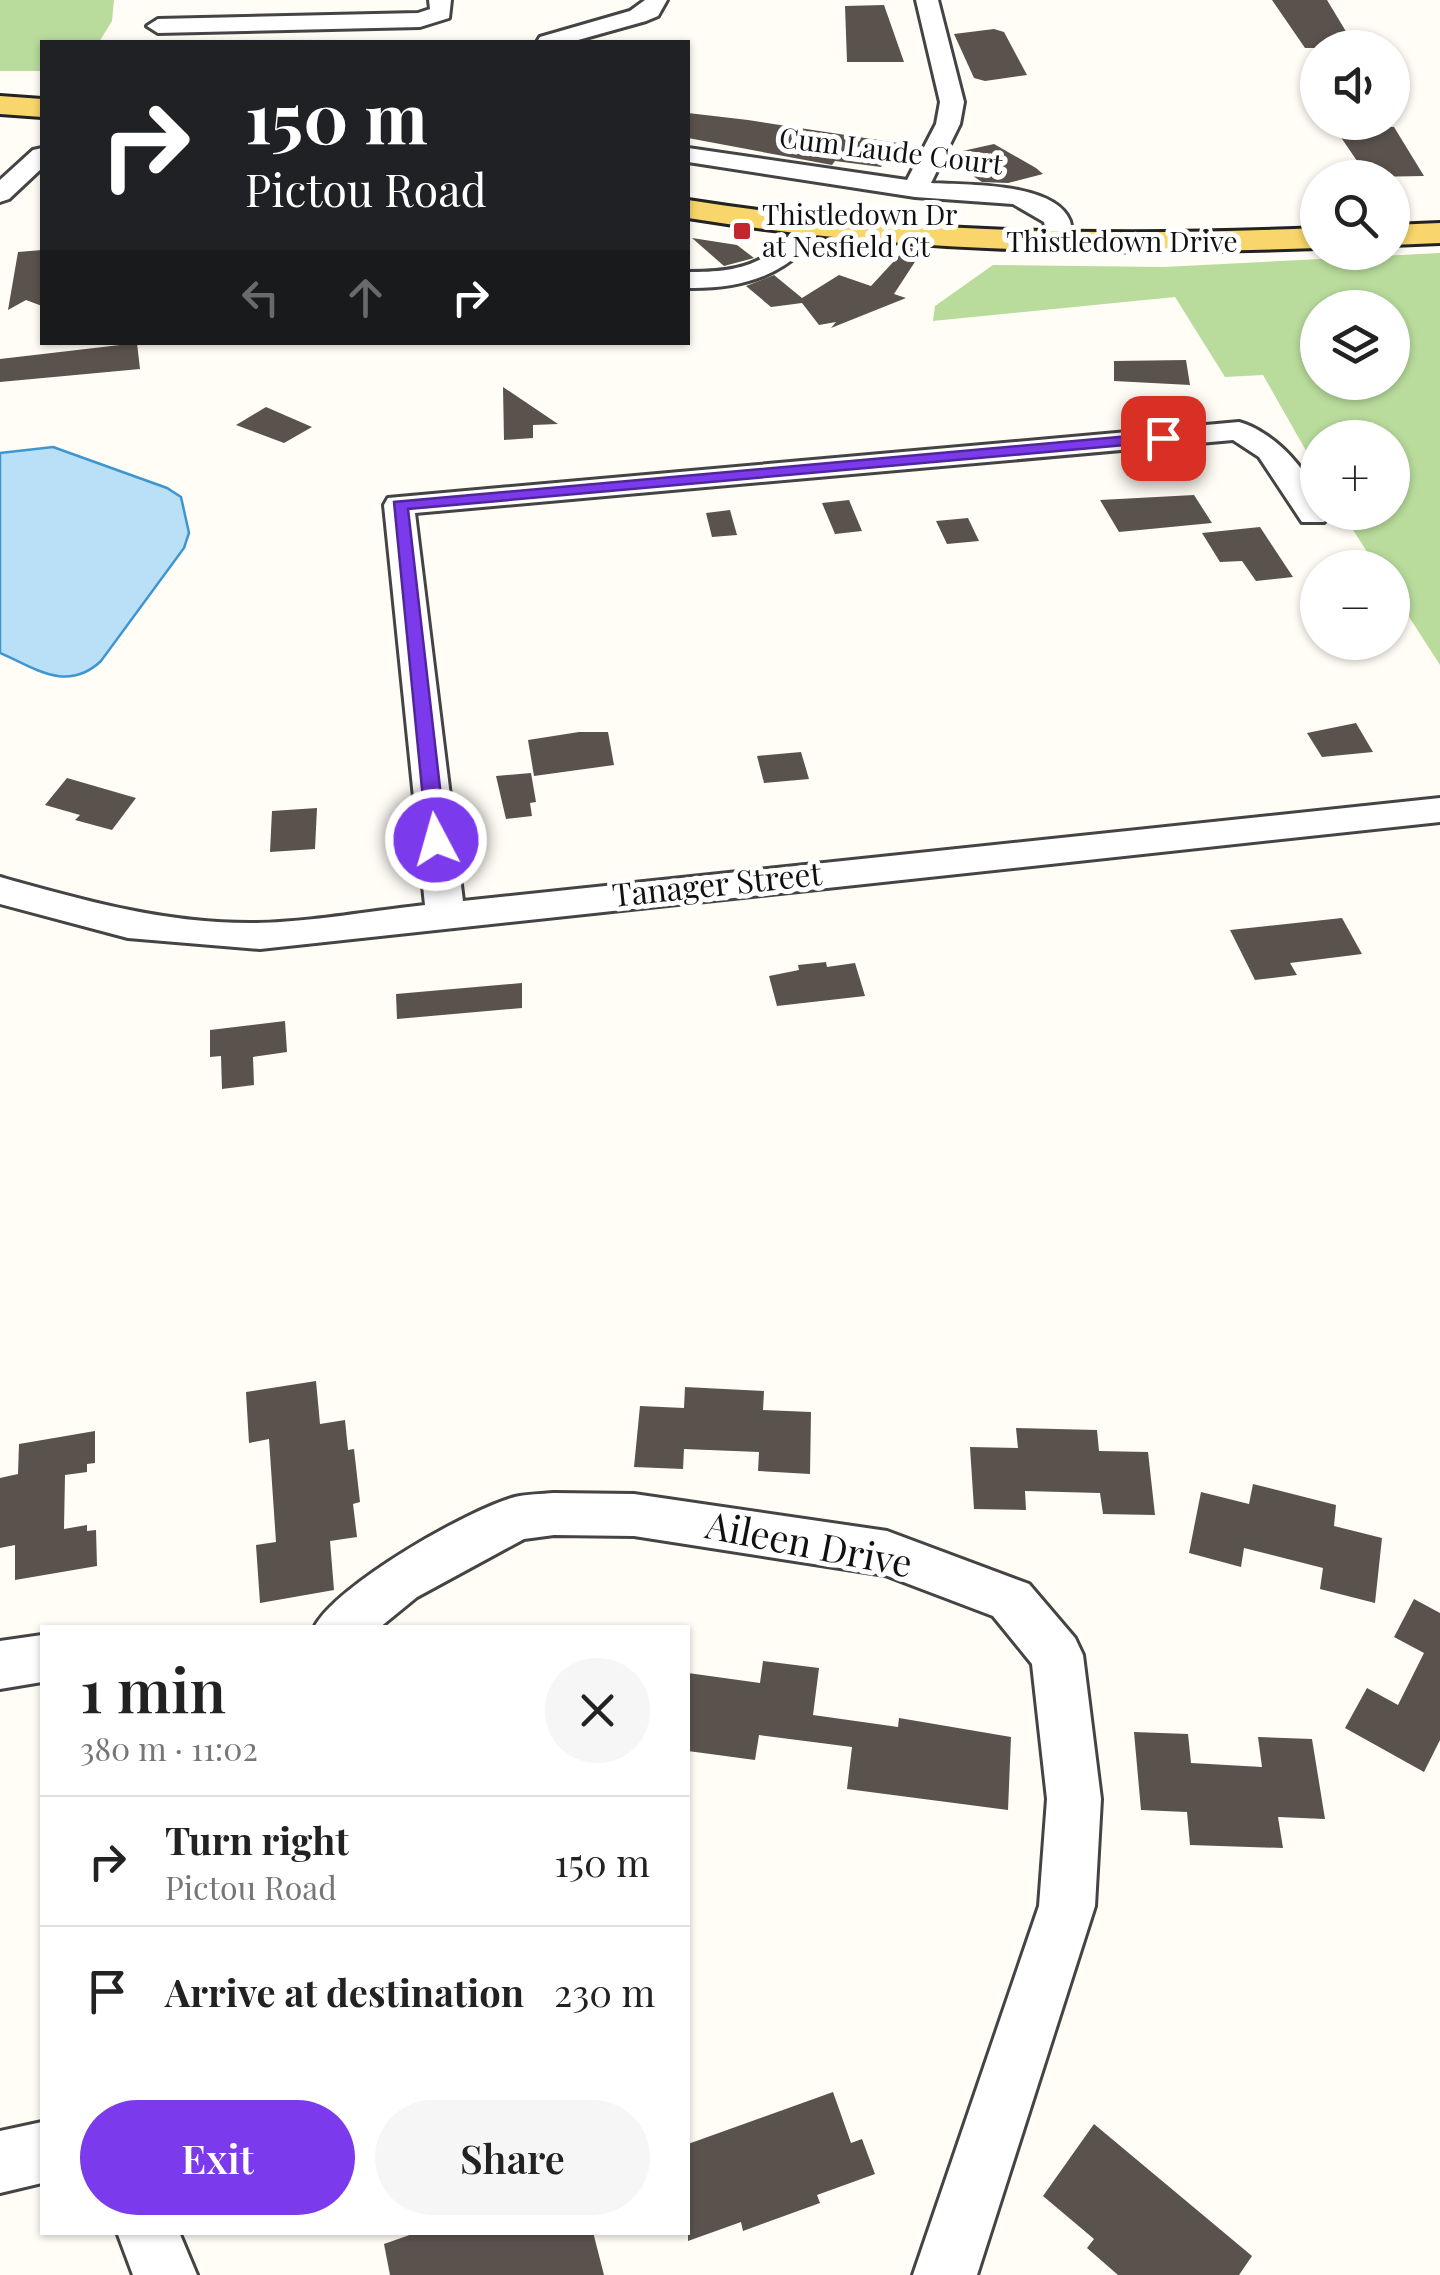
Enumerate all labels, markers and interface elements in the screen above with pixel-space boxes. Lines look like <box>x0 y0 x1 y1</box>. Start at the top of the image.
map controls <box>1300 30 1410 660</box>
button: sound <box>1300 30 1410 140</box>
text: 150 m <box>245 68 428 162</box>
icon: right <box>80 80 210 210</box>
street label: Cum Laude Court <box>777 117 1006 182</box>
text: Pictou Road <box>245 158 487 218</box>
button: search <box>1300 160 1410 270</box>
place label: Thistledown Dr at Nesfield Ct <box>762 195 958 264</box>
marker: Thistledown Dr at Nesfield Ct <box>731 220 753 242</box>
street label: Thistledown Drive <box>1006 222 1238 259</box>
icon: left <box>233 270 288 325</box>
icon: ahead <box>338 270 393 325</box>
icon: right <box>443 270 498 325</box>
button: layers <box>1300 290 1410 400</box>
pin <box>1121 396 1206 481</box>
icon: arrive <box>1136 411 1191 466</box>
button: + <box>1300 420 1410 530</box>
button: − <box>1300 550 1410 660</box>
position arrow <box>384 788 488 892</box>
street label: Tanager Street <box>610 850 824 915</box>
street label: Aileen Drive <box>701 1497 917 1588</box>
text: 1 min <box>80 1648 226 1728</box>
button: close <box>545 1658 650 1763</box>
text: 380 m · 11:02 <box>80 1726 258 1769</box>
text: Turn right <box>165 1814 349 1865</box>
icon: right <box>80 1834 135 1889</box>
text: 150 m <box>555 1836 650 1887</box>
text: Pictou Road <box>165 1865 337 1908</box>
icon: arrive <box>80 1964 135 2019</box>
text: Arrive at destination <box>165 1966 524 2017</box>
text: 230 m <box>554 1966 655 2017</box>
button: Exit <box>80 2100 355 2215</box>
button: Share <box>375 2100 650 2215</box>

